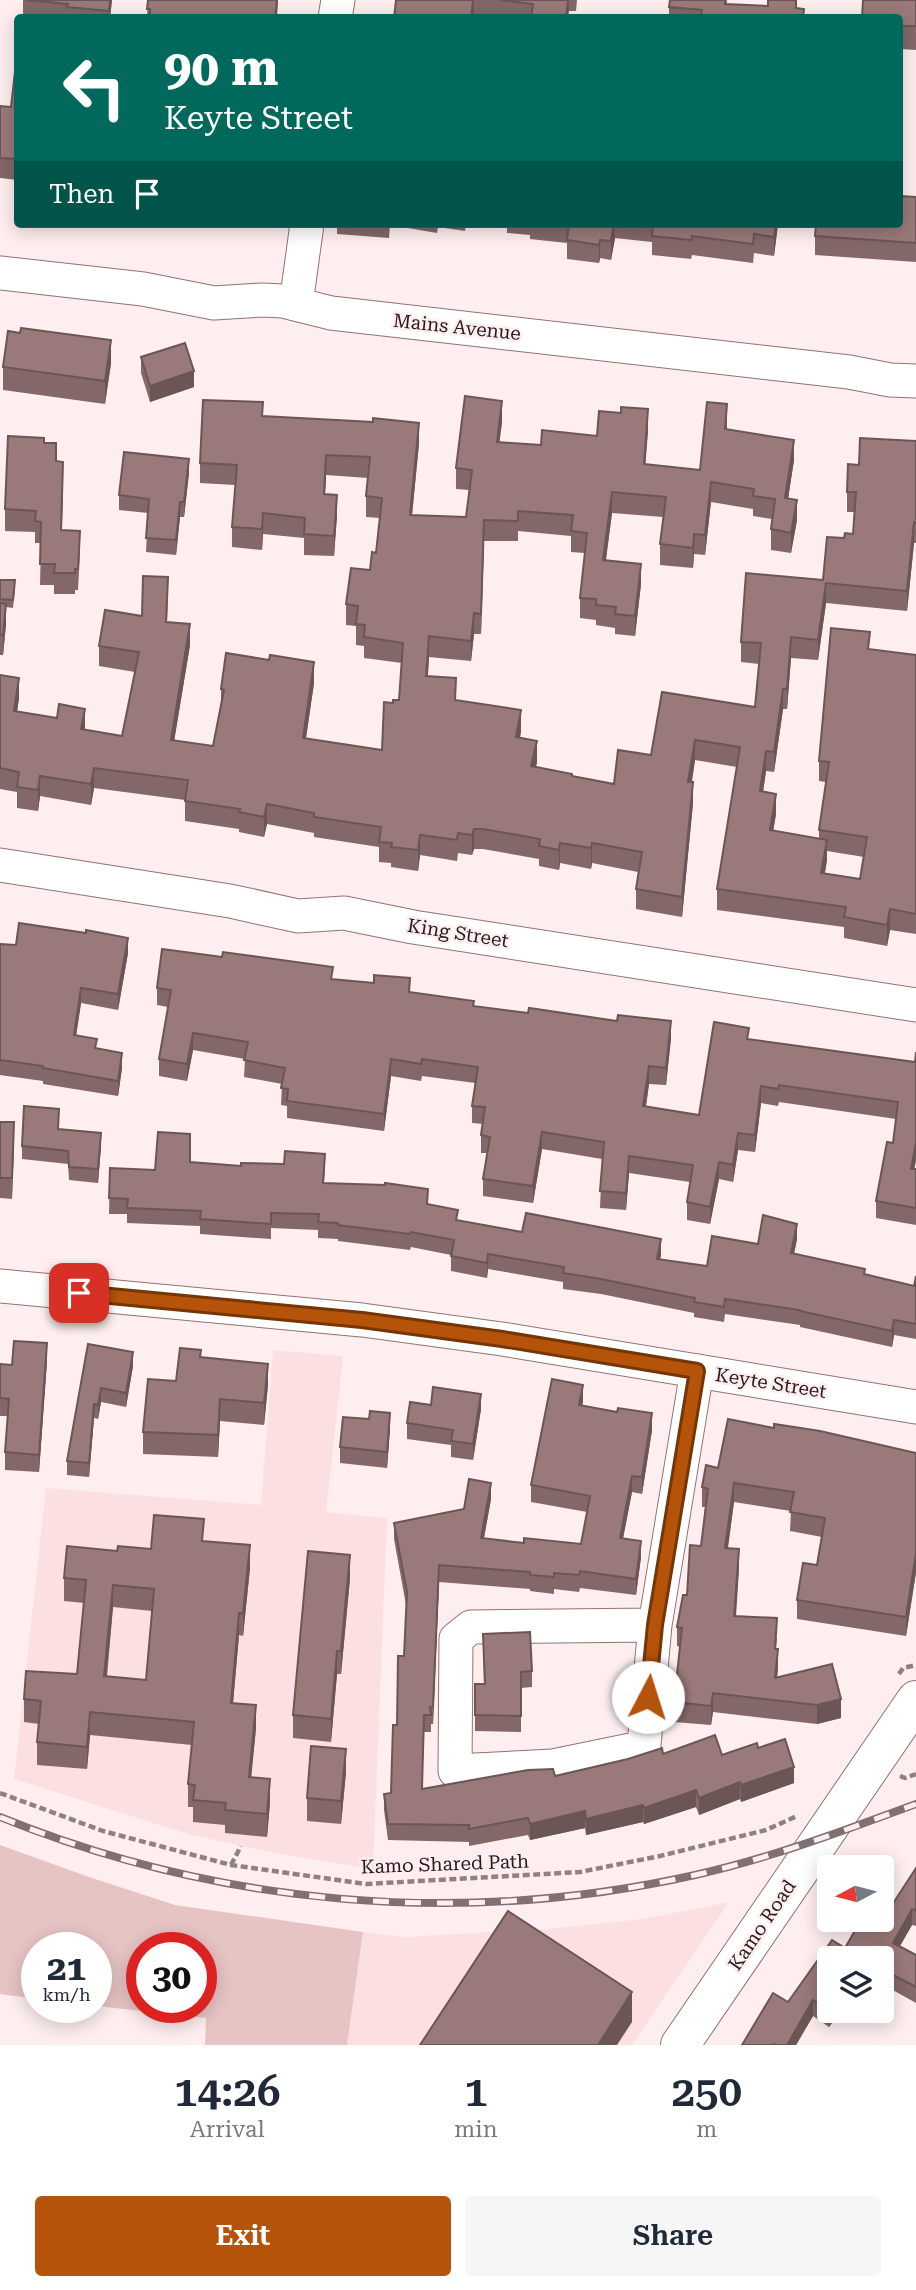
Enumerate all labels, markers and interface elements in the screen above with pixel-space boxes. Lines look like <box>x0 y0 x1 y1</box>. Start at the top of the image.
text: 90 m <box>164 40 279 97</box>
icon: left <box>49 42 140 133</box>
text: Keyte Street <box>164 99 353 137</box>
icon: arrive <box>128 175 166 213</box>
text: Then <box>49 179 114 209</box>
street label: Mains Avenue <box>392 309 522 345</box>
street label: King Street <box>406 914 510 952</box>
pin <box>49 1263 109 1323</box>
icon: arrive <box>60 1274 98 1312</box>
street label: Keyte Street <box>714 1363 828 1403</box>
position arrow <box>611 1660 685 1734</box>
street label: Kamo Shared Path <box>360 1850 530 1878</box>
north arrow <box>817 1855 894 1932</box>
map controls <box>817 1855 894 2023</box>
street label: Kamo Road <box>723 1875 801 1975</box>
speed limit sign: 30 <box>126 1932 217 2023</box>
button: layers <box>817 1946 894 2023</box>
text: 21 <box>47 1948 86 1989</box>
text: km/h <box>42 1984 91 2005</box>
text: 14:26 <box>174 2067 280 2116</box>
text: 1 <box>464 2067 488 2116</box>
text: 250 <box>671 2067 742 2116</box>
text: Arrival <box>190 2116 265 2143</box>
text: min <box>454 2116 498 2143</box>
text: m <box>696 2116 717 2143</box>
button: Exit <box>35 2196 451 2276</box>
button: Share <box>465 2196 881 2276</box>

